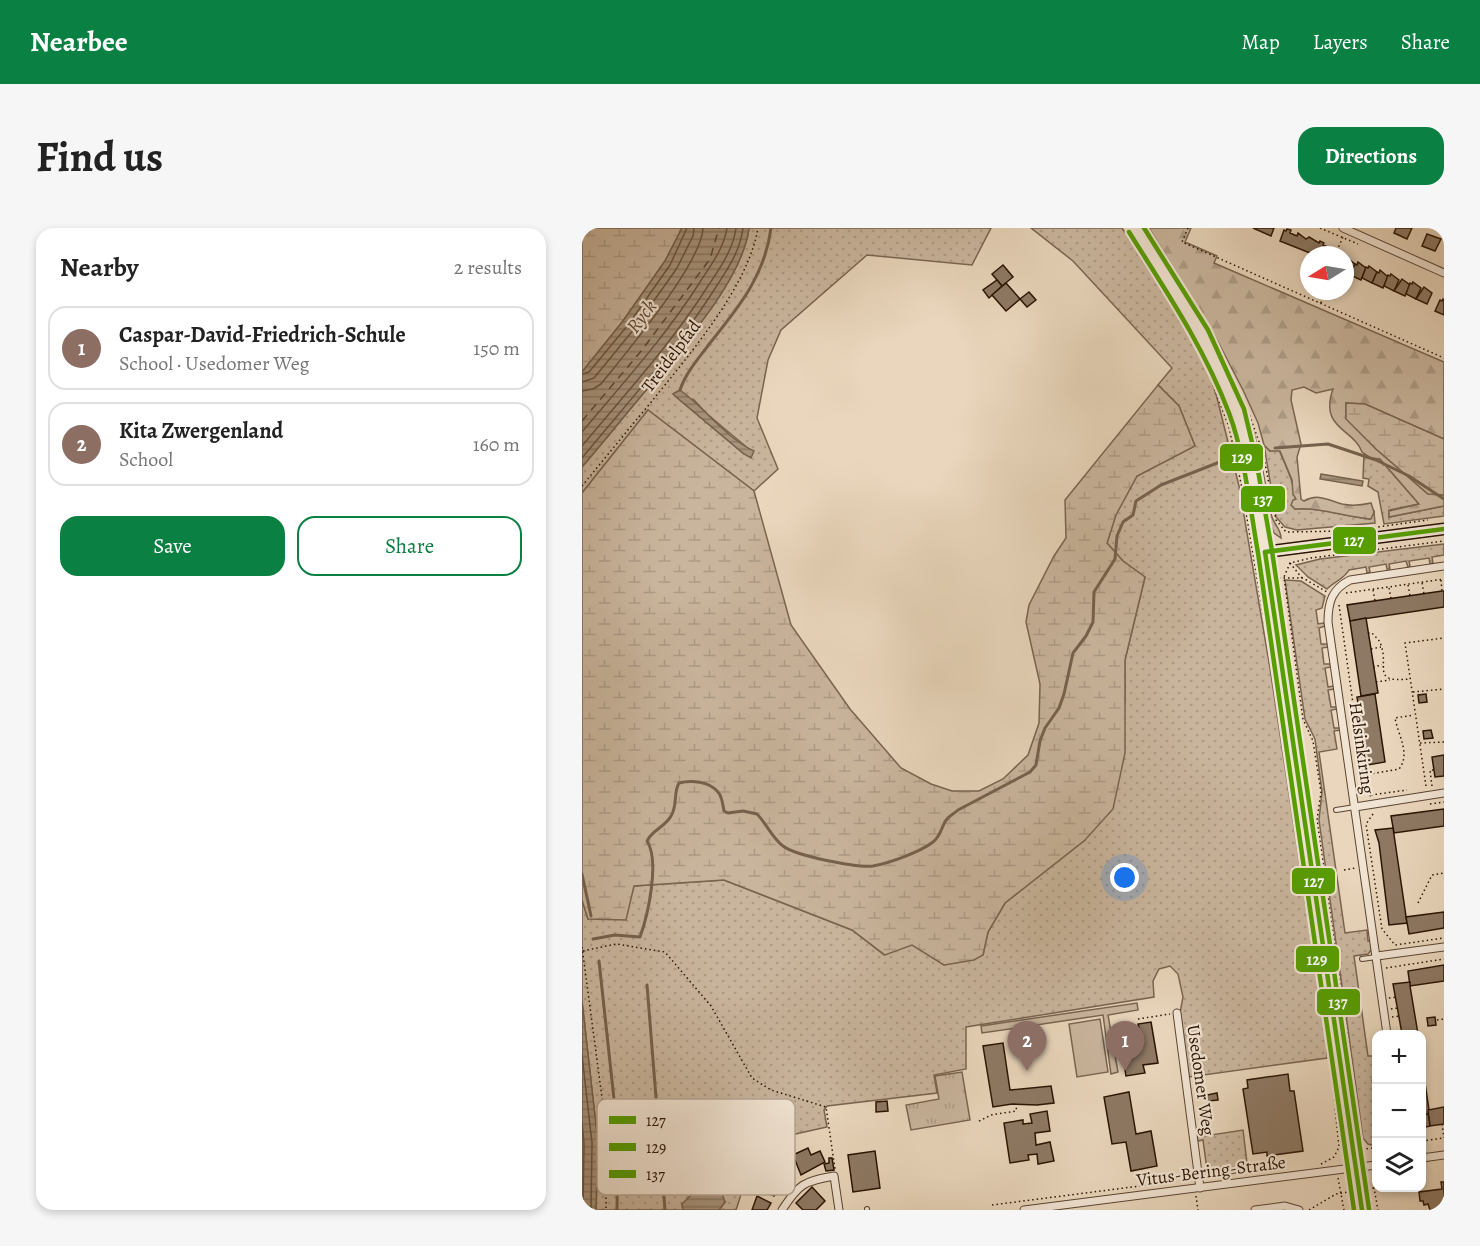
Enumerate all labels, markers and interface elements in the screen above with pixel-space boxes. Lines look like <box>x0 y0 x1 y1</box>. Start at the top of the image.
text: Nearbee <box>30 23 128 61</box>
text: Map <box>1241 28 1280 56</box>
text: Layers <box>1313 28 1368 56</box>
text: Share <box>1401 28 1450 56</box>
button: Directions <box>1298 127 1444 185</box>
text: Find us <box>36 128 163 185</box>
north arrow <box>1300 246 1354 300</box>
text: Nearby <box>60 250 139 285</box>
text: 2 results <box>454 254 522 281</box>
water label: Ryck <box>620 294 663 339</box>
street label: Treidelpfad <box>636 315 706 397</box>
text: Caspar-David-Friedrich-Schule <box>119 320 406 350</box>
text: 1 <box>78 335 85 362</box>
text: 150 m <box>473 335 520 362</box>
text: School · Usedomer Weg <box>119 350 310 377</box>
text: Kita Zwergenland <box>119 416 283 446</box>
text: 2 <box>77 431 86 458</box>
text: 160 m <box>473 431 520 458</box>
line badge: 129 <box>1219 443 1264 472</box>
text: School <box>119 446 173 473</box>
text: 129 <box>1232 447 1252 469</box>
line badge: 137 <box>1240 485 1286 513</box>
text: 137 <box>1253 489 1273 511</box>
button: Save <box>60 516 285 576</box>
button: Share <box>297 516 522 576</box>
line badge: 127 <box>1332 526 1377 555</box>
text: 127 <box>1344 530 1364 552</box>
street label: Helsinkiring <box>1344 700 1380 796</box>
your location <box>1110 863 1139 892</box>
line badge: 127 <box>1291 867 1336 895</box>
text: 127 <box>1304 871 1324 893</box>
line badge: 129 <box>1295 945 1340 973</box>
text: 129 <box>1307 949 1327 971</box>
line badge: 137 <box>1316 988 1361 1016</box>
text: 137 <box>1328 992 1348 1014</box>
pin: 2 <box>1008 1022 1046 1071</box>
pin: 1 <box>1106 1022 1144 1071</box>
street label: Usedomer Weg <box>1181 1023 1221 1137</box>
map controls <box>1372 1030 1426 1192</box>
button: + <box>1372 1030 1426 1084</box>
button: − <box>1372 1084 1426 1138</box>
legend <box>597 1099 795 1195</box>
text: 127 <box>646 1110 666 1132</box>
text: 129 <box>646 1137 666 1159</box>
button: layers <box>1372 1138 1426 1192</box>
street label: Vitus-Bering-Straße <box>1134 1150 1287 1192</box>
text: 137 <box>646 1164 665 1186</box>

